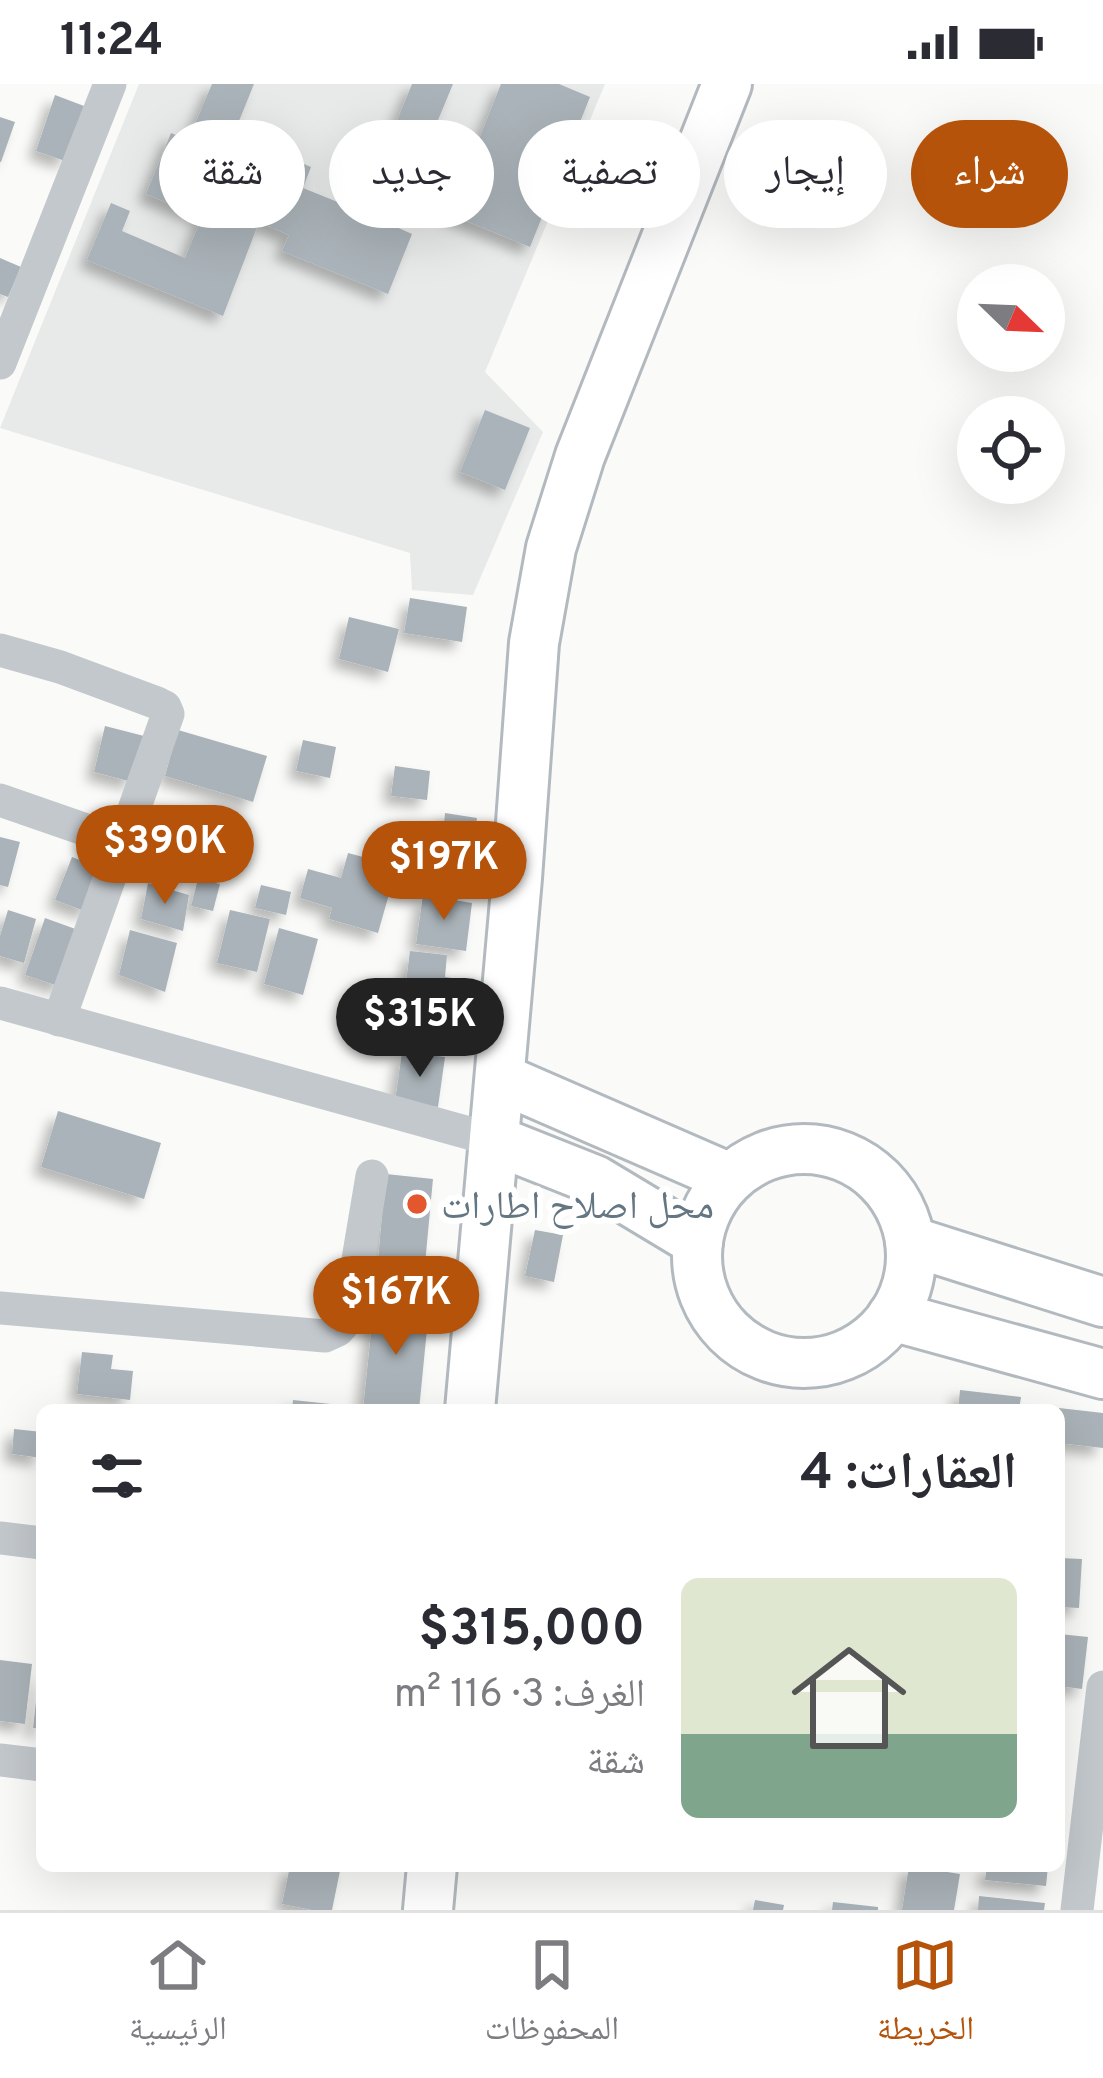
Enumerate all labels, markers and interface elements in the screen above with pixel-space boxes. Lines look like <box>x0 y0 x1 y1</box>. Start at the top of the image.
text: 11:24 <box>60 14 163 71</box>
chip: شقة <box>159 120 305 228</box>
chip: جديد <box>329 120 494 228</box>
chip: تصفية <box>518 120 700 228</box>
chip: إيجار <box>724 120 887 228</box>
chip: شراء <box>911 120 1068 228</box>
north arrow <box>957 264 1065 372</box>
map controls <box>957 264 1065 504</box>
button: locate <box>957 396 1065 504</box>
pin: $390K <box>81 805 249 907</box>
text: $390K <box>103 819 227 868</box>
pin: $197K <box>360 821 528 923</box>
text: $197K <box>389 835 499 884</box>
pin: $315K <box>336 978 504 1080</box>
text: $315K <box>363 992 477 1041</box>
place label: محل اصلاح اطارات <box>441 1184 714 1233</box>
marker: محل اصلاح اطارات <box>404 1191 430 1217</box>
pin: $167K <box>312 1256 480 1358</box>
text: $167K <box>340 1270 452 1319</box>
icon: filters <box>84 1443 150 1509</box>
text: العقارات: 4 <box>800 1443 1017 1508</box>
text: $315,000 <box>419 1599 645 1664</box>
icon: home <box>777 1626 921 1770</box>
text: الغرف: 3 · 116 m² <box>394 1672 645 1721</box>
text: شقة <box>587 1739 645 1788</box>
tab: الرئيسية <box>129 1932 227 2060</box>
tab: المحفوظات <box>485 1932 619 2060</box>
tab: الخريطة <box>877 1932 974 2060</box>

